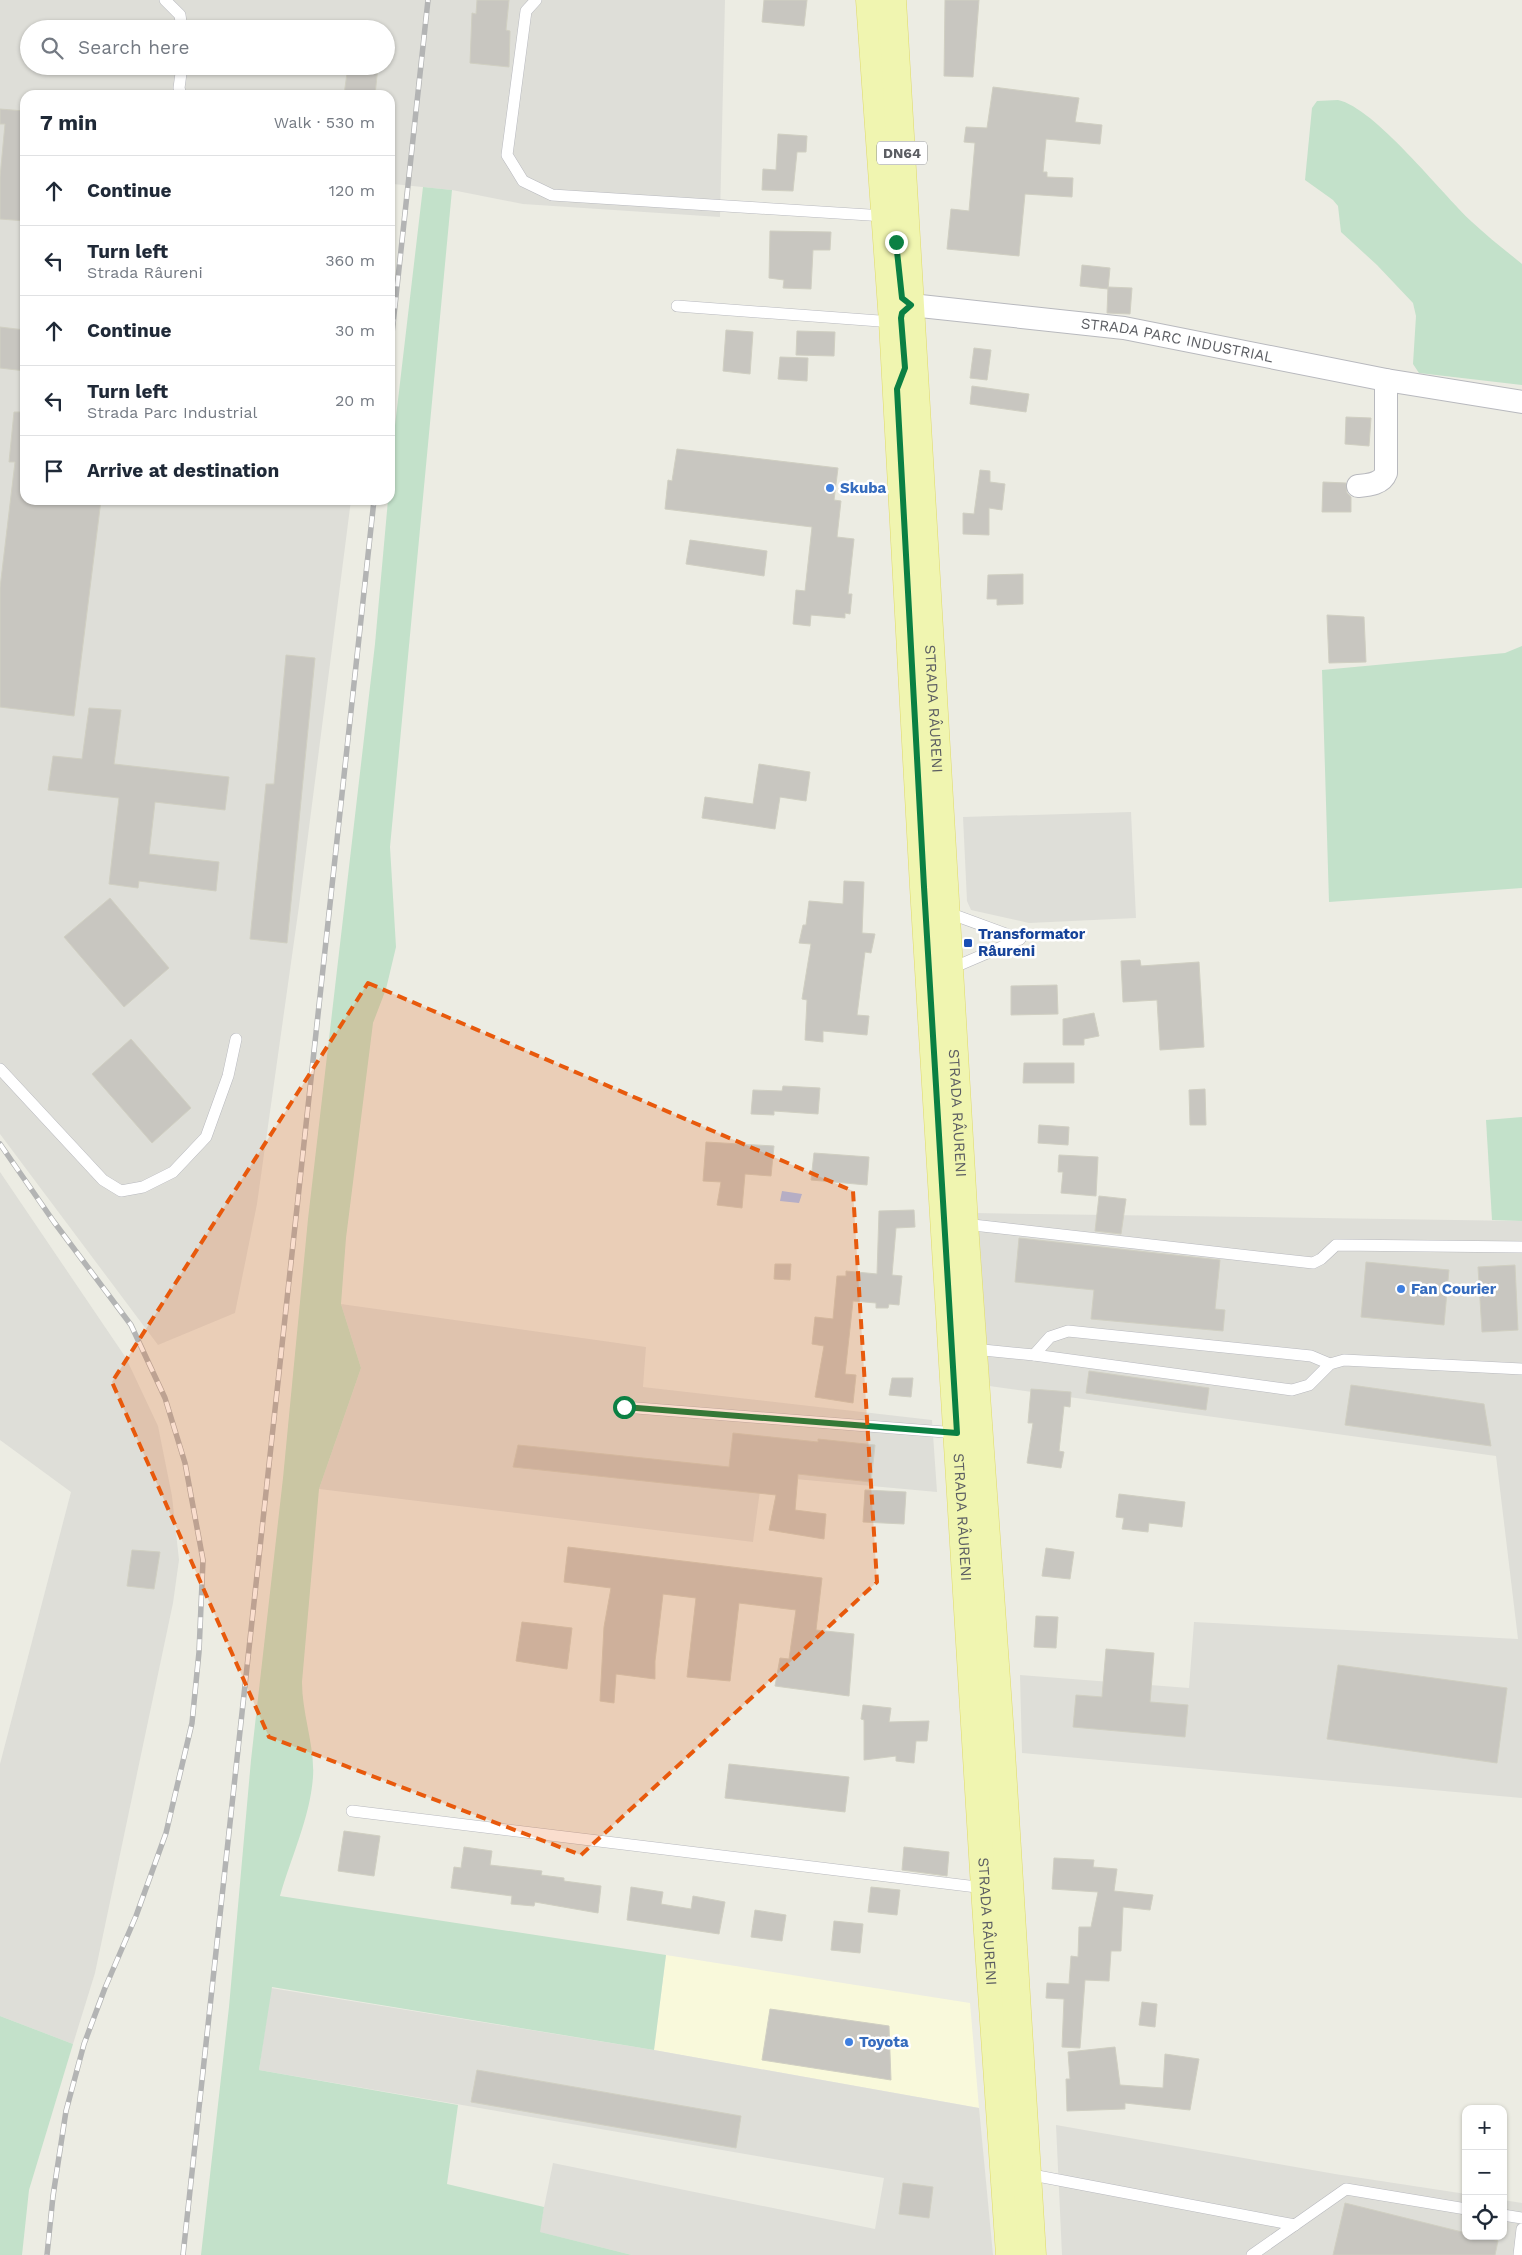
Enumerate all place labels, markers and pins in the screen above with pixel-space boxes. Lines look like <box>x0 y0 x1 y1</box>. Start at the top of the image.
place label: Skuba <box>840 479 887 497</box>
marker: Skuba <box>824 482 836 494</box>
place label: Transformator Râureni <box>978 925 1086 960</box>
marker: Transformator Râureni <box>962 937 974 949</box>
place label: Fan Courier <box>1411 1280 1497 1298</box>
marker: Fan Courier <box>1395 1283 1407 1295</box>
place label: Toyota <box>859 2033 909 2051</box>
marker: Toyota <box>843 2036 855 2048</box>

